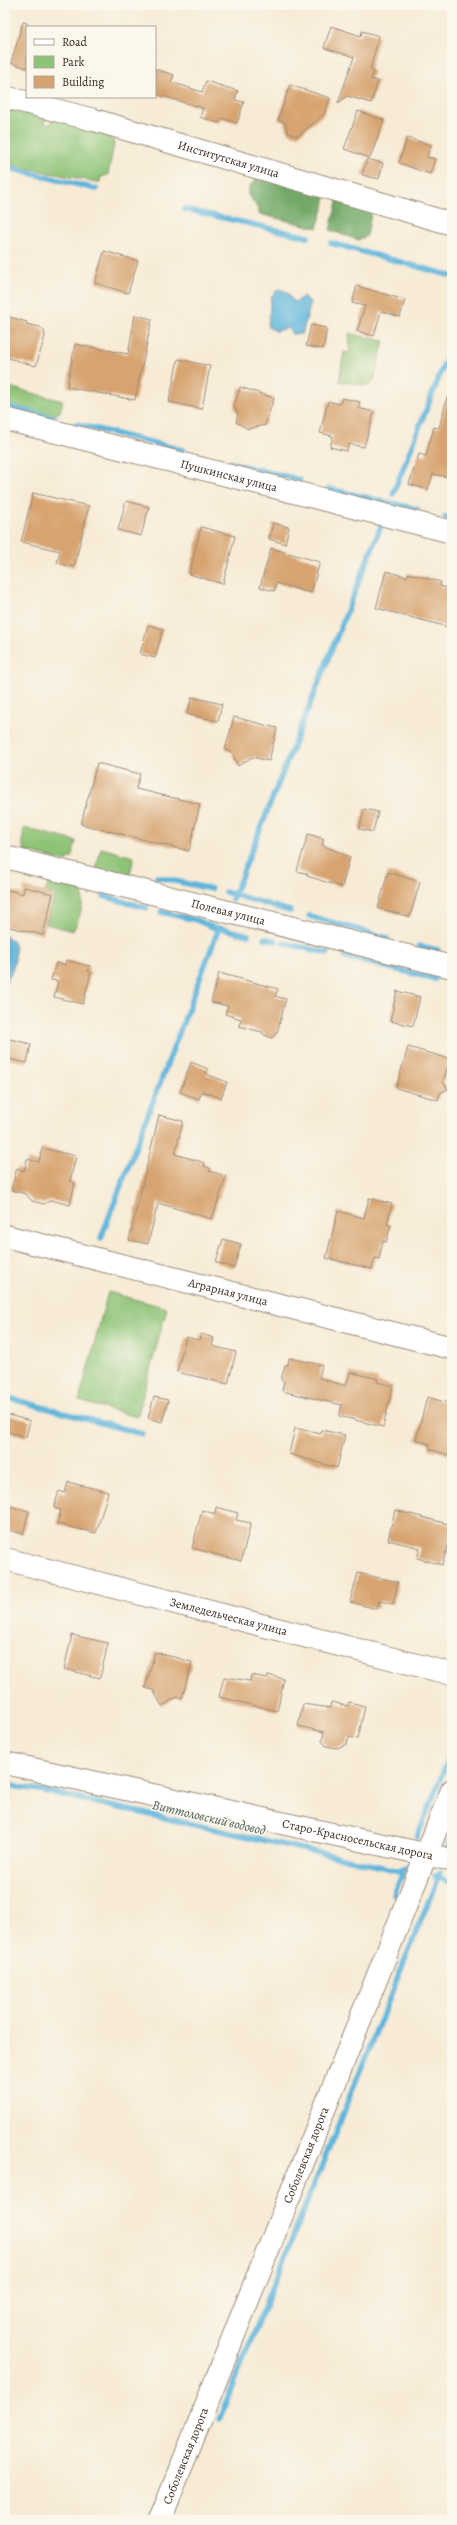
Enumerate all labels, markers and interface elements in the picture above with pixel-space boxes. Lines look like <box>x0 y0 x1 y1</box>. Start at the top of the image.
legend <box>26 26 156 98</box>
text: Road <box>62 34 88 50</box>
text: Park <box>62 54 85 70</box>
text: Building <box>62 74 104 90</box>
street label: Институтская улица <box>176 137 282 182</box>
street label: Пушкинская улица <box>179 456 280 496</box>
street label: Полевая улица <box>190 895 268 929</box>
street label: Аграрная улица <box>186 1274 270 1310</box>
street label: Земледельческая улица <box>168 1594 290 1639</box>
water label: Виттоловский водовод <box>151 1796 267 1839</box>
street label: Старо-Красносельская дорога <box>281 1815 435 1864</box>
street label: Соболевская дорога <box>279 2104 333 2206</box>
street label: Соболевская дорога <box>159 2405 212 2507</box>

